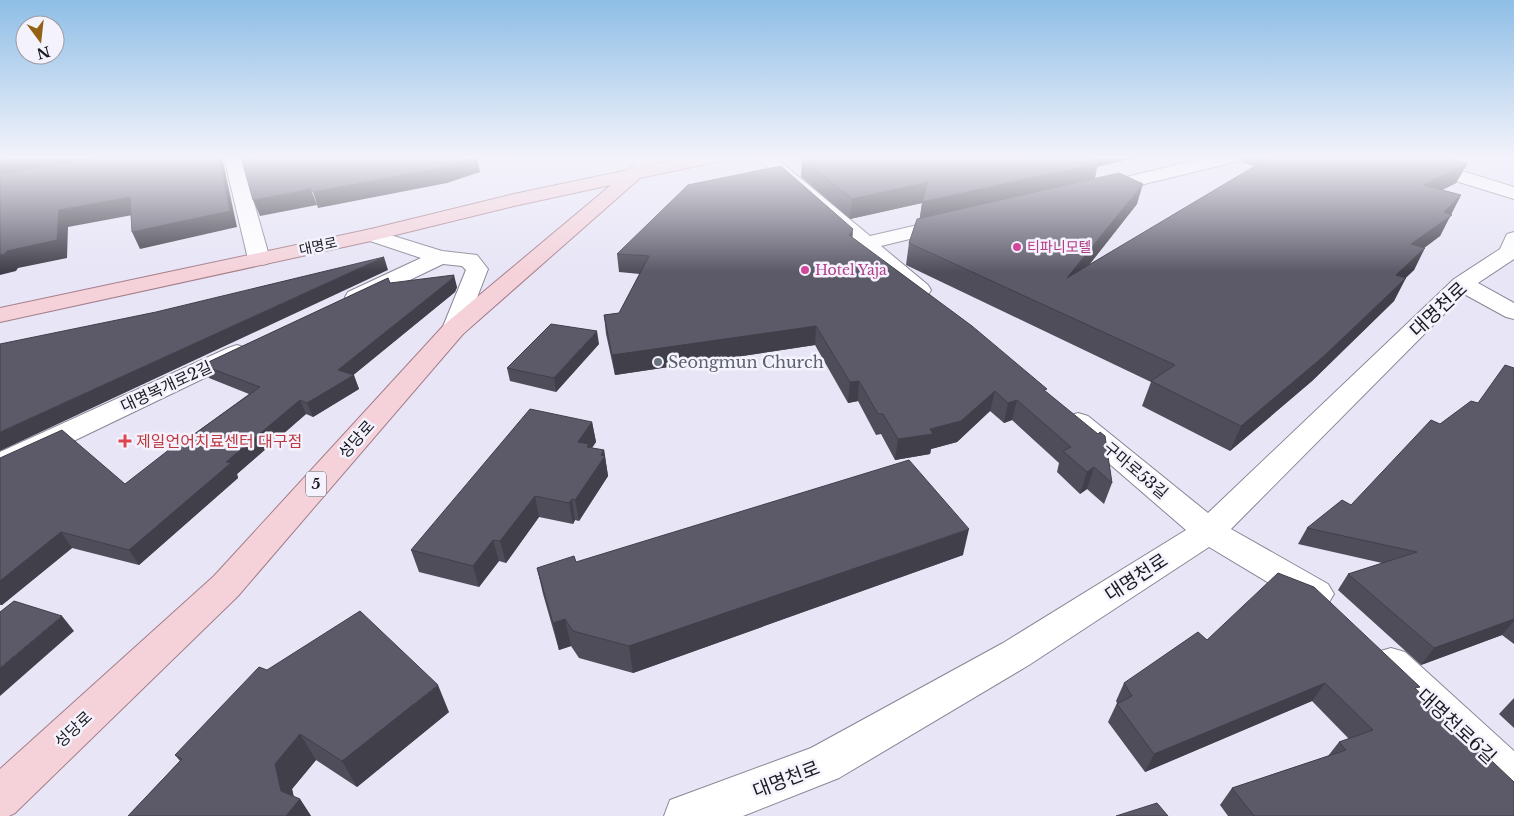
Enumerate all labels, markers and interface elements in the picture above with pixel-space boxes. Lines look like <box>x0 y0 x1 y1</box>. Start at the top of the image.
north arrow <box>15 15 65 65</box>
text: N <box>35 42 52 63</box>
street label: 대명로 <box>297 233 339 259</box>
place label: 티파니모텔 <box>1027 238 1091 256</box>
marker: 티파니모텔 <box>1011 241 1023 253</box>
place label: Hotel Yaja <box>815 261 887 279</box>
marker: Hotel Yaja <box>799 264 811 276</box>
street label: 대명천로 <box>1405 277 1472 342</box>
place label: Seongmun Church <box>668 352 824 372</box>
street label: 대명복개로2길 <box>117 356 215 416</box>
marker: Seongmun Church <box>652 356 664 368</box>
street label: 성당로 <box>334 416 378 462</box>
place label: 제일언어치료센터 대구점 <box>136 431 303 451</box>
marker: 제일언어치료센터 대구점 <box>118 434 132 448</box>
street label: 구마로53길 <box>1100 437 1172 503</box>
road number: 5 <box>306 472 326 496</box>
street label: 대명천로 <box>1101 549 1172 606</box>
street label: 대명천로6길 <box>1412 684 1501 769</box>
street label: 성당로 <box>50 706 96 751</box>
street label: 대명천로 <box>749 756 823 803</box>

